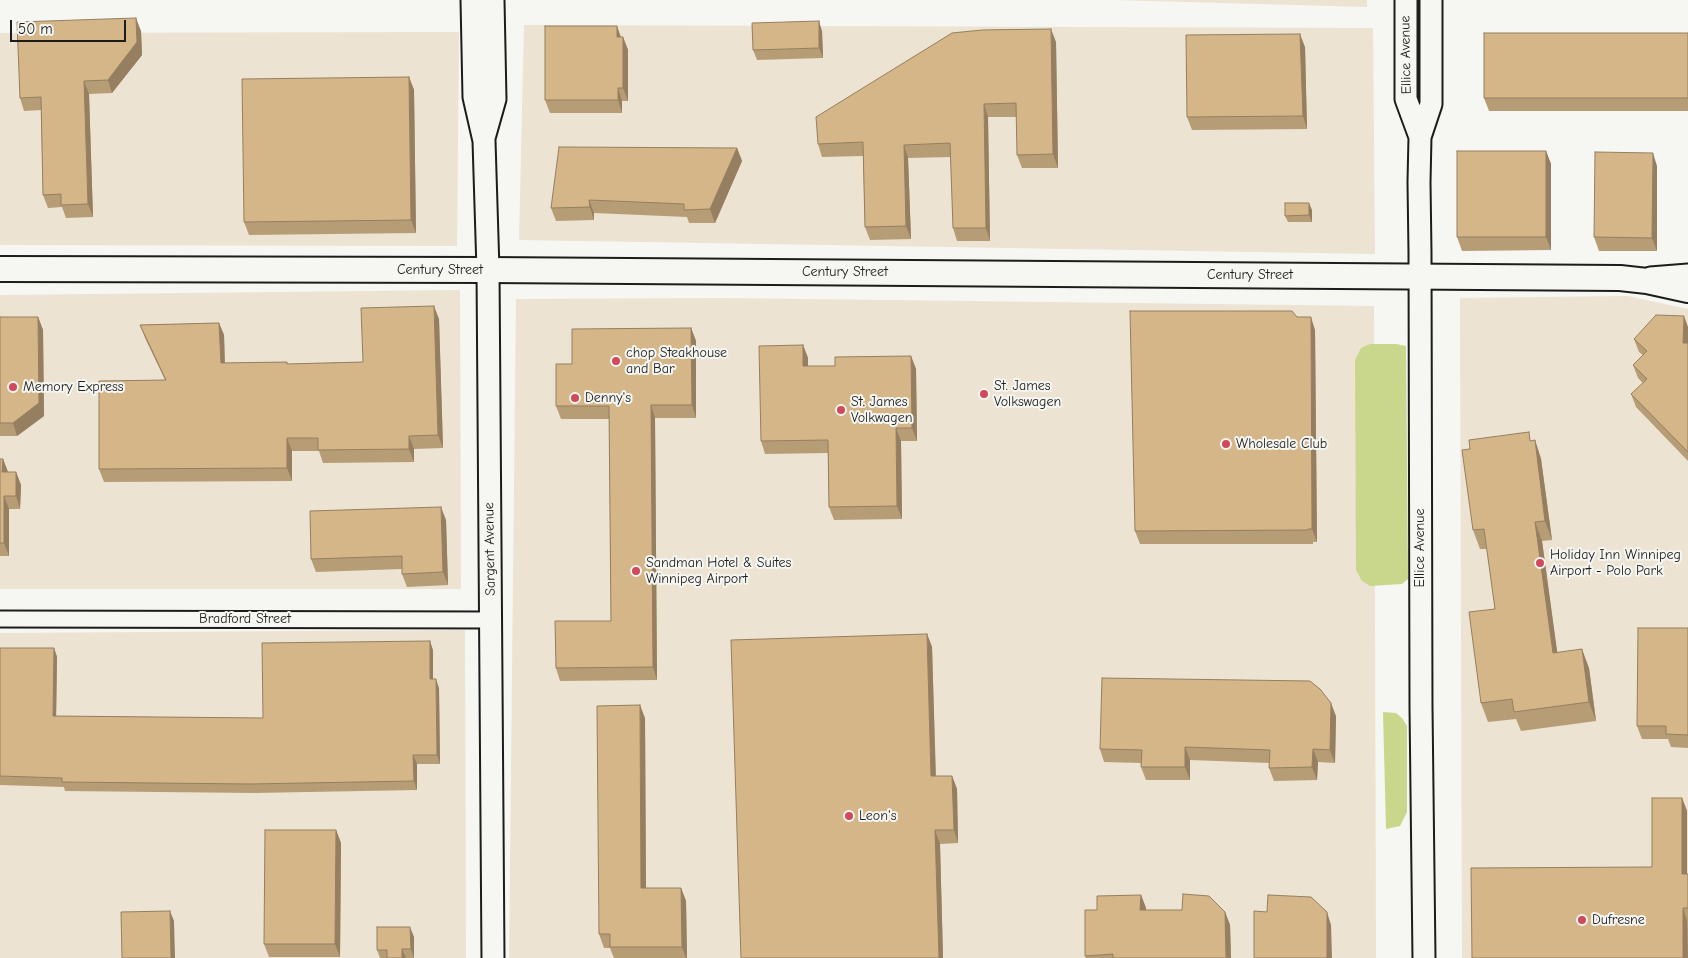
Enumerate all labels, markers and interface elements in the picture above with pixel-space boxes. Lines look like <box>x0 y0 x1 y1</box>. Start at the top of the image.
scale bar <box>12 10 129 42</box>
street label: Ellice Avenue <box>1397 15 1415 95</box>
text: 50 m <box>18 20 53 38</box>
street label: Century Street <box>397 262 483 278</box>
street label: Century Street <box>802 264 888 280</box>
street label: Century Street <box>1207 267 1293 283</box>
place label: chop Steakhouse and Bar <box>626 345 727 378</box>
marker: chop Steakhouse and Bar <box>610 355 622 367</box>
place label: St. James Volkswagen <box>994 378 1061 411</box>
place label: Memory Express <box>23 379 124 395</box>
marker: Memory Express <box>7 381 19 393</box>
marker: St. James Volkswagen <box>978 388 990 400</box>
place label: Denny's <box>585 390 631 406</box>
marker: Denny's <box>569 392 581 404</box>
place label: St. James Volkwagen <box>851 394 912 427</box>
marker: St. James Volkwagen <box>835 404 847 416</box>
place label: Wholesale Club <box>1236 436 1327 452</box>
marker: Wholesale Club <box>1220 438 1232 450</box>
street label: Sargent Avenue <box>481 502 499 596</box>
street label: Ellice Avenue <box>1412 509 1428 587</box>
place label: Holiday Inn Winnipeg Airport - Polo Park <box>1550 547 1681 580</box>
place label: Sandman Hotel & Suites Winnipeg Airport <box>646 555 791 588</box>
marker: Holiday Inn Winnipeg Airport - Polo Park <box>1534 557 1546 569</box>
marker: Sandman Hotel & Suites Winnipeg Airport <box>630 565 642 577</box>
street label: Bradford Street <box>199 611 291 627</box>
place label: Leon's <box>859 808 896 824</box>
marker: Leon's <box>843 810 855 822</box>
place label: Dufresne <box>1592 912 1645 928</box>
marker: Dufresne <box>1576 914 1588 926</box>

